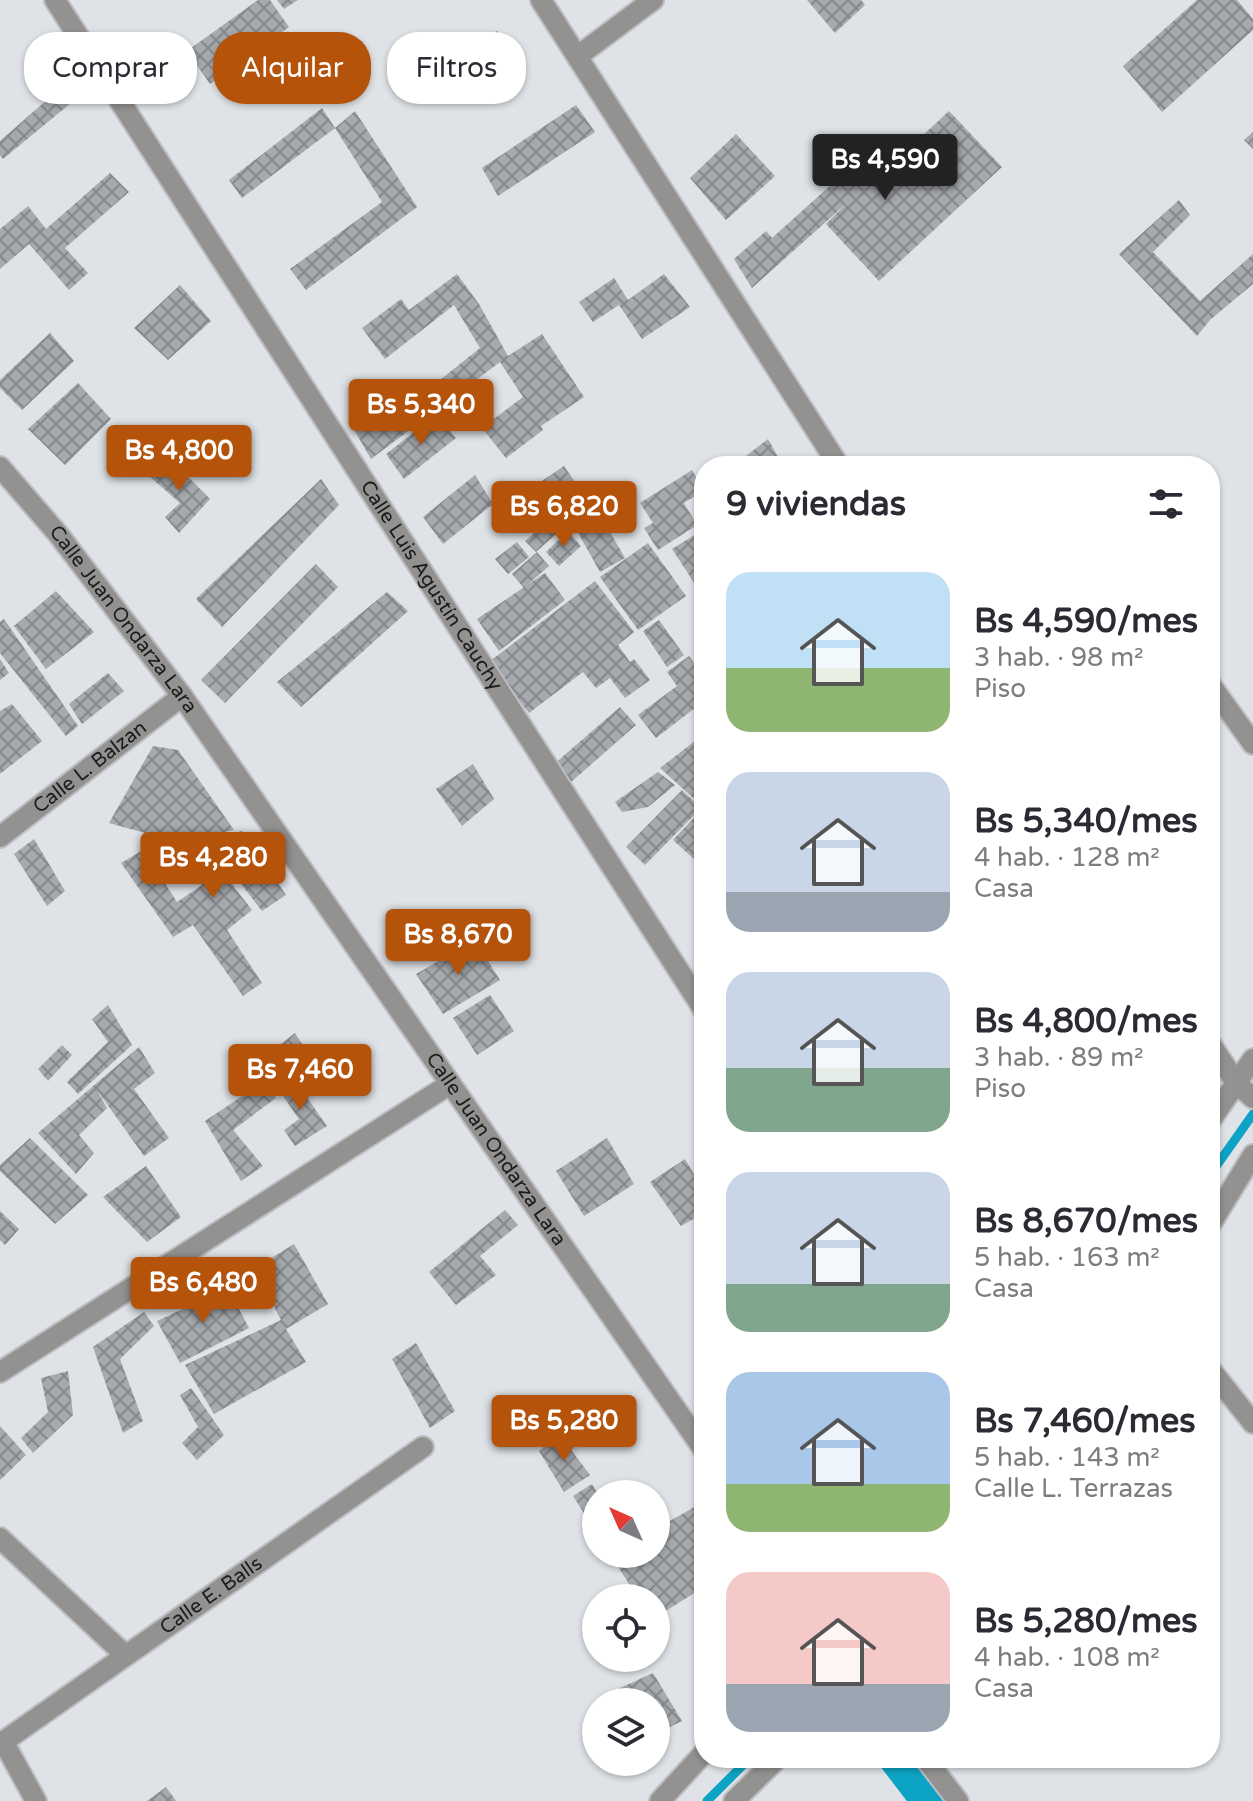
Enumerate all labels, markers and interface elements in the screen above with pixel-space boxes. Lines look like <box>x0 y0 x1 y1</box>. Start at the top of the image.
chip: Comprar <box>24 32 197 104</box>
chip: Alquilar <box>213 32 371 104</box>
chip: Filtros <box>387 32 526 104</box>
pin: Bs 4,590 <box>802 134 968 202</box>
text: Bs 4,590 <box>830 144 940 175</box>
pin: Bs 5,340 <box>338 379 504 447</box>
text: Bs 5,340 <box>367 389 475 420</box>
pin: Bs 4,800 <box>96 425 262 493</box>
text: Bs 4,800 <box>125 435 233 466</box>
street label: Calle Luis Agustín Cauchy <box>355 476 508 695</box>
pin: Bs 6,820 <box>481 481 647 549</box>
icon: filters <box>1144 482 1188 526</box>
text: 9 viviendas <box>726 484 906 525</box>
text: Bs 6,820 <box>510 491 618 522</box>
street label: Calle Juan Ondarza Lara <box>44 520 202 718</box>
text: Bs 4,590/mes <box>974 601 1198 642</box>
icon: home <box>790 604 886 700</box>
text: 3 hab. · 98 m² <box>974 642 1144 673</box>
text: Piso <box>974 673 1026 704</box>
street label: Calle L. Balzan <box>29 716 152 819</box>
text: Bs 5,340/mes <box>974 801 1198 842</box>
icon: home <box>790 804 886 900</box>
pin: Bs 4,280 <box>130 832 296 900</box>
text: Bs 4,280 <box>158 842 268 873</box>
text: 4 hab. · 128 m² <box>974 842 1160 873</box>
text: Casa <box>974 873 1034 904</box>
pin: Bs 8,670 <box>375 909 541 977</box>
text: Bs 8,670 <box>403 919 513 950</box>
text: Bs 4,800/mes <box>974 1001 1198 1042</box>
icon: home <box>790 1004 886 1100</box>
text: 3 hab. · 89 m² <box>974 1042 1144 1073</box>
pin: Bs 7,460 <box>217 1044 383 1112</box>
street label: Calle Juan Ondarza Lara <box>421 1048 571 1251</box>
text: Bs 7,460 <box>246 1054 354 1085</box>
text: Piso <box>974 1073 1026 1104</box>
text: Bs 8,670/mes <box>974 1201 1198 1242</box>
icon: home <box>790 1204 886 1300</box>
text: 5 hab. · 163 m² <box>974 1242 1160 1273</box>
pin: Bs 6,480 <box>120 1257 286 1325</box>
text: Bs 6,480 <box>149 1267 257 1298</box>
text: Casa <box>974 1273 1034 1304</box>
pin: Bs 5,280 <box>481 1395 647 1463</box>
text: Bs 7,460/mes <box>974 1401 1196 1442</box>
icon: home <box>790 1404 886 1500</box>
text: Bs 5,280 <box>510 1405 618 1436</box>
text: 5 hab. · 143 m² <box>974 1442 1160 1473</box>
text: Calle L. Terrazas <box>974 1473 1173 1504</box>
north arrow <box>582 1480 670 1568</box>
map controls <box>582 1480 670 1776</box>
street label: Calle E. Balls <box>155 1552 267 1640</box>
button: locate <box>582 1584 670 1672</box>
text: Bs 5,280/mes <box>974 1601 1198 1642</box>
icon: home <box>790 1604 886 1700</box>
text: 4 hab. · 108 m² <box>974 1642 1160 1673</box>
text: Casa <box>974 1673 1034 1704</box>
button: layers <box>582 1688 670 1776</box>

